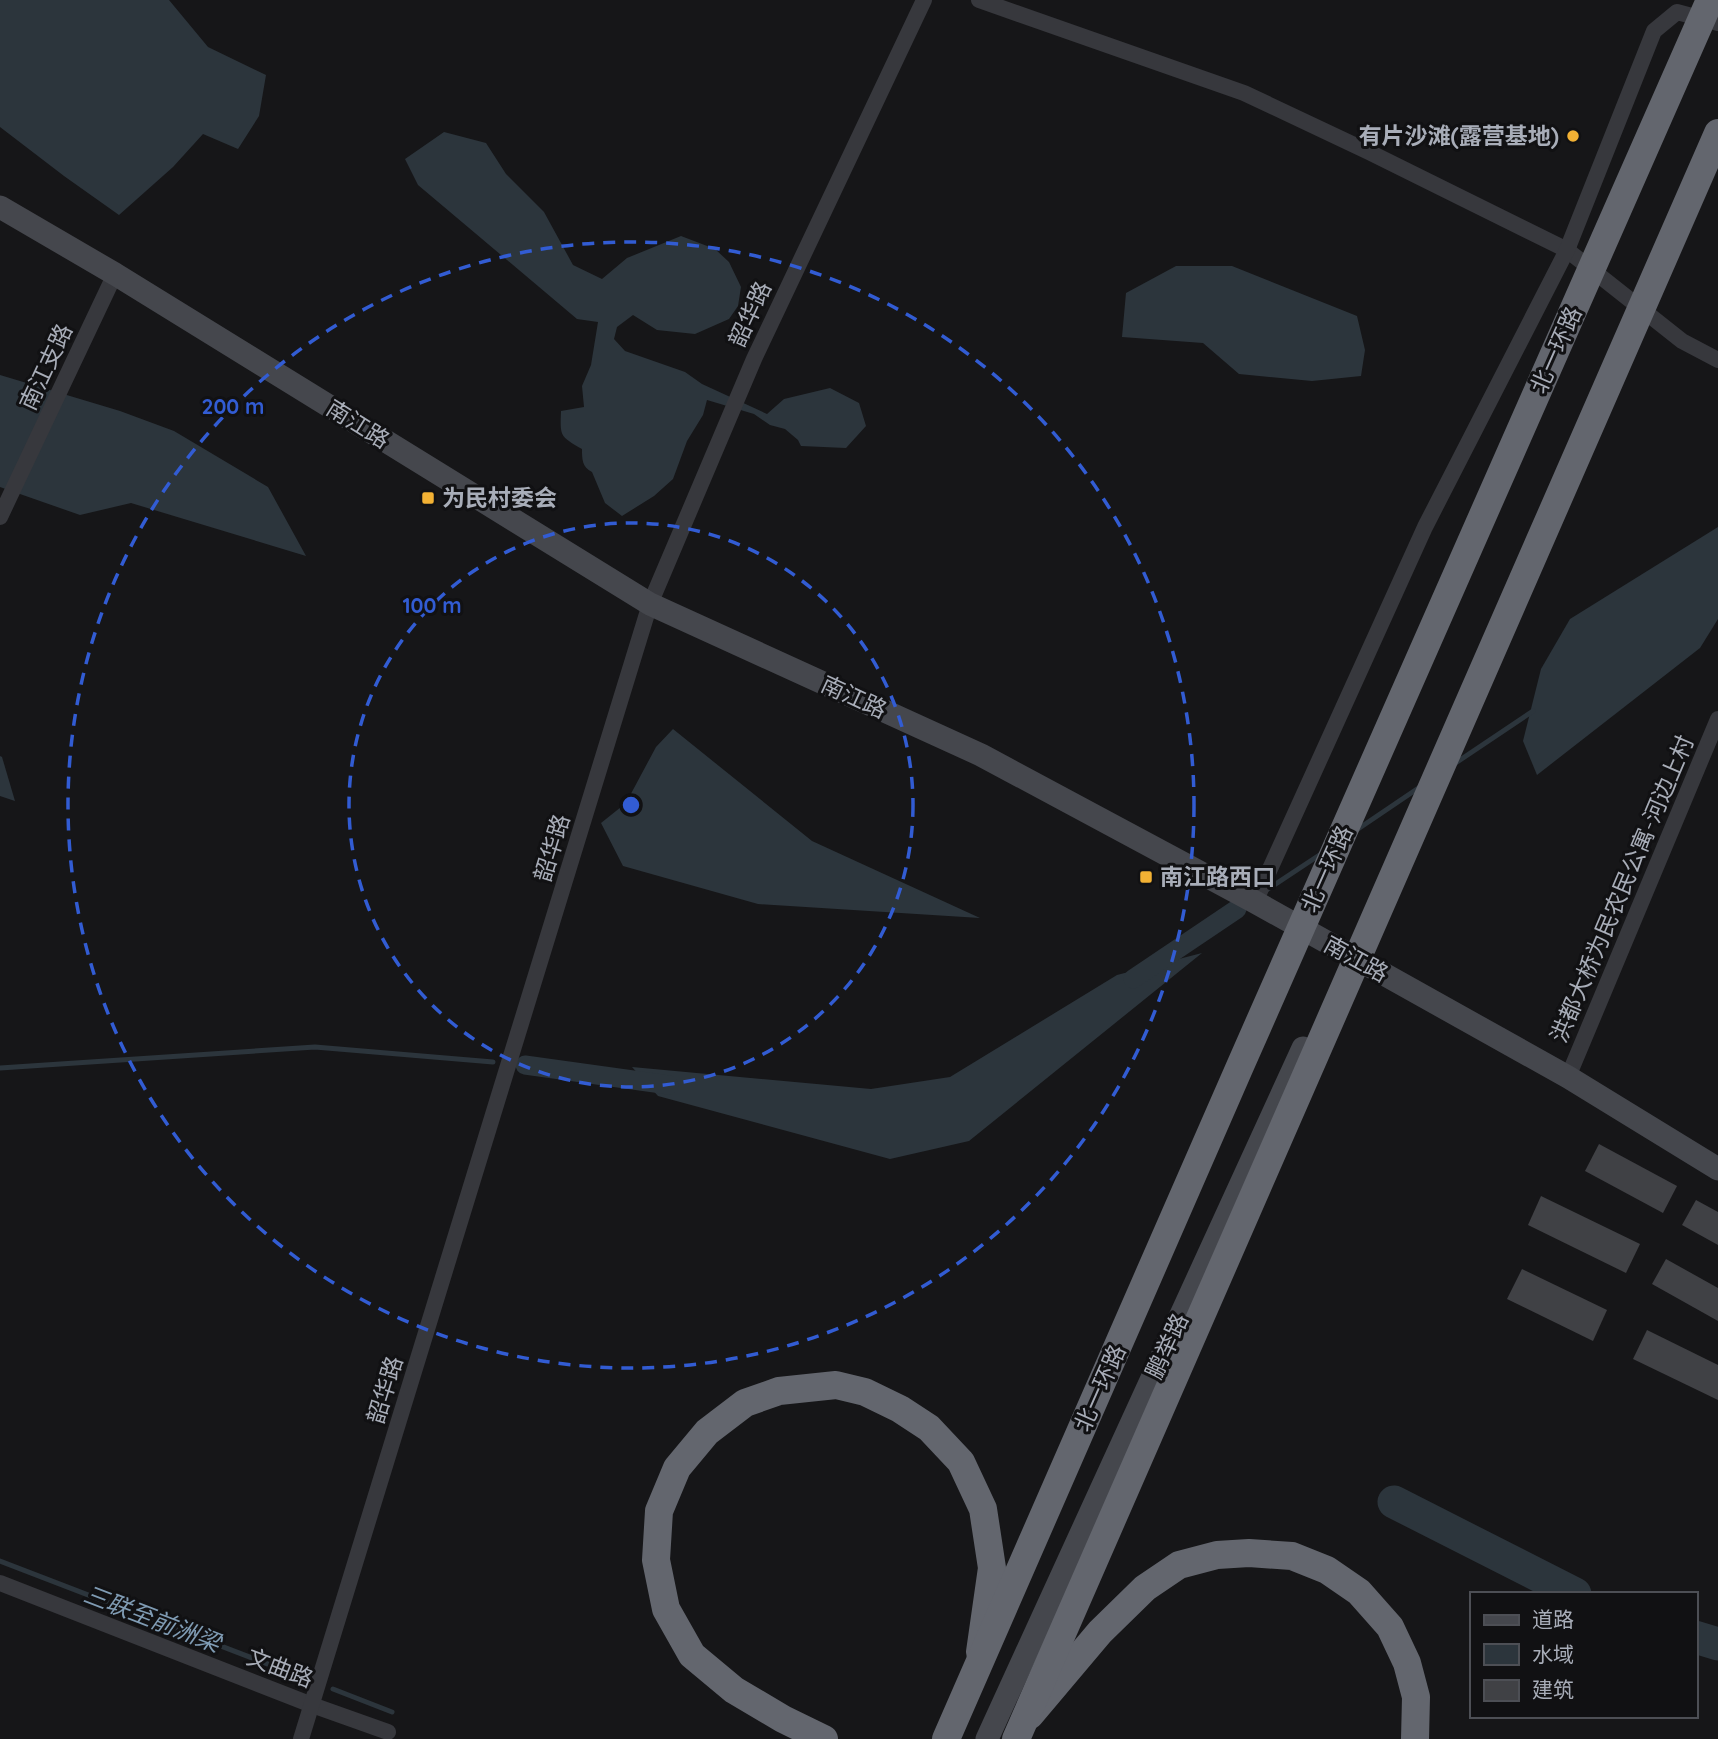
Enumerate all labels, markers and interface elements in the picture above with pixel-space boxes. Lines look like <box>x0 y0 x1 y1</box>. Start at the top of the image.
place label: 有片沙滩(露营基地) <box>1359 121 1559 150</box>
marker: 有片沙滩(露营基地) <box>1565 128 1581 144</box>
street label: 韶华路 <box>722 276 777 351</box>
street label: 北一环路 <box>1524 302 1587 398</box>
street label: 南江支路 <box>13 319 78 415</box>
text: 200 m <box>202 393 264 419</box>
street label: 南江路 <box>321 393 395 454</box>
place label: 为民村委会 <box>442 483 557 512</box>
marker: 为民村委会 <box>420 490 436 506</box>
text: 100 m <box>402 592 462 618</box>
street label: 南江路 <box>817 669 892 724</box>
street label: 洪都大桥为民农民公寓-河边上村 <box>1544 731 1700 1047</box>
centre of rings <box>619 793 643 817</box>
street label: 韶华路 <box>528 811 575 885</box>
street label: 北一环路 <box>1295 821 1358 917</box>
place label: 南江路西口 <box>1160 862 1275 891</box>
marker: 南江路西口 <box>1138 869 1154 885</box>
street label: 南江路 <box>1319 929 1393 988</box>
street label: 鹏举路 <box>1139 1308 1194 1383</box>
street label: 北一环路 <box>1068 1340 1131 1436</box>
street label: 韶华路 <box>361 1353 408 1427</box>
water label: 三联至前洲梁 <box>80 1578 227 1659</box>
legend <box>1470 1592 1697 1718</box>
text: 道路 <box>1532 1606 1574 1632</box>
text: 水域 <box>1532 1641 1574 1667</box>
street label: 文曲路 <box>243 1642 318 1693</box>
text: 建筑 <box>1532 1676 1574 1702</box>

